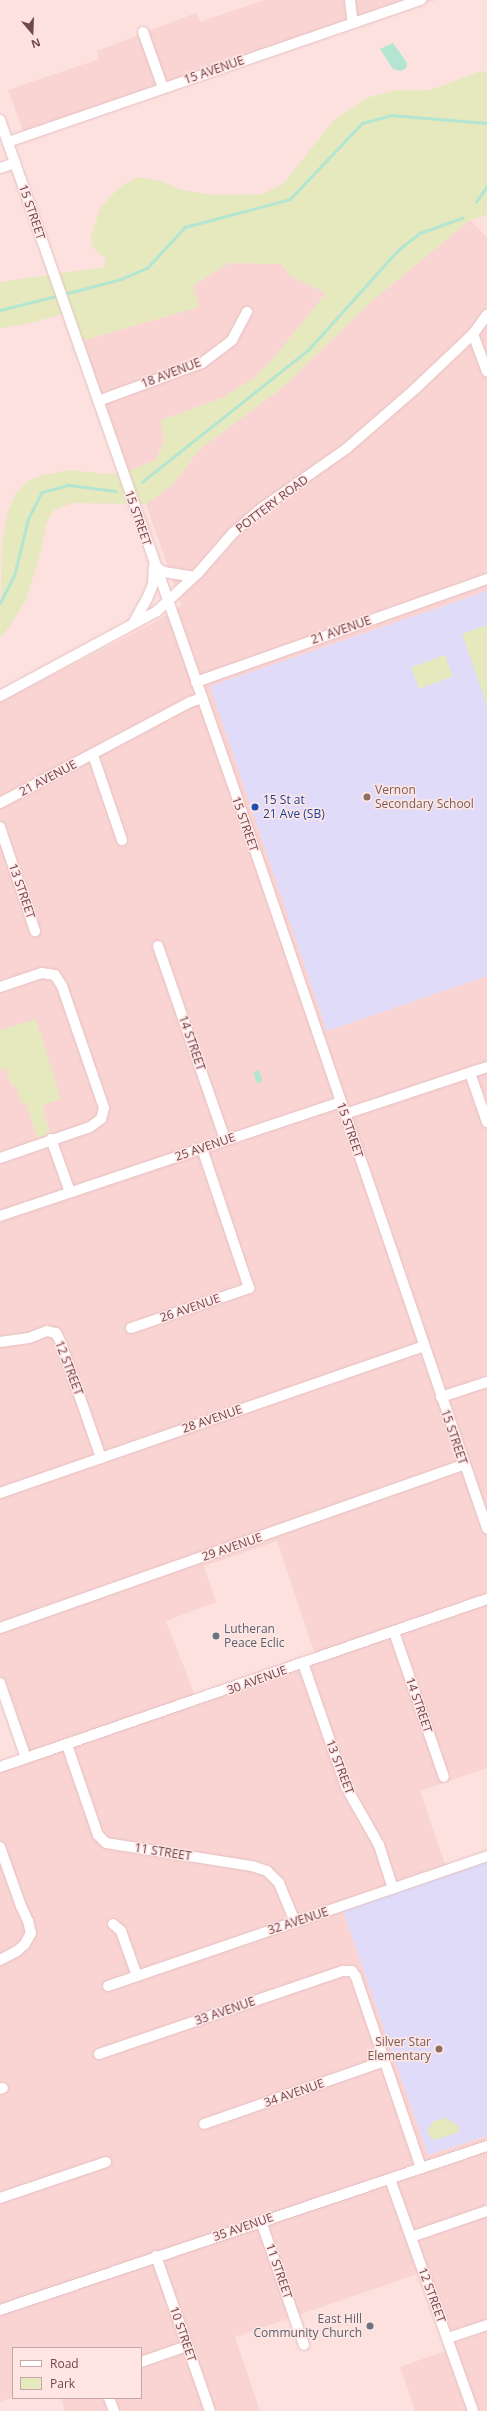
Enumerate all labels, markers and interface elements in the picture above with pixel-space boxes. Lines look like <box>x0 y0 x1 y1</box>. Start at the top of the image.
north arrow <box>12 12 52 52</box>
text: N <box>29 35 43 52</box>
street label: 15 AVENUE <box>182 53 246 87</box>
street label: 15 STREET <box>16 183 48 241</box>
street label: 18 AVENUE <box>139 355 203 391</box>
street label: POTTERY ROAD <box>233 472 311 536</box>
street label: 15 STREET <box>122 489 154 547</box>
street label: 21 AVENUE <box>309 613 373 647</box>
street label: 21 AVENUE <box>17 757 79 799</box>
place label: Vernon Secondary School <box>375 783 474 811</box>
marker: Vernon Secondary School <box>362 792 372 802</box>
place label: 15 St at 21 Ave (SB) <box>263 793 325 821</box>
street label: 15 STREET <box>229 795 261 853</box>
marker: 15 St at 21 Ave (SB) <box>250 802 260 812</box>
street label: 13 STREET <box>6 862 38 920</box>
street label: 14 STREET <box>176 1014 208 1072</box>
street label: 15 STREET <box>334 1101 366 1159</box>
street label: 25 AVENUE <box>173 1130 237 1164</box>
street label: 26 AVENUE <box>158 1291 222 1325</box>
street label: 12 STREET <box>52 1339 86 1397</box>
street label: 28 AVENUE <box>180 1402 244 1436</box>
street label: 15 STREET <box>438 1408 470 1466</box>
street label: 29 AVENUE <box>200 1530 264 1564</box>
place label: Lutheran Peace Eclic <box>224 1622 284 1650</box>
marker: Lutheran Peace Eclic <box>211 1631 221 1641</box>
street label: 30 AVENUE <box>225 1663 289 1697</box>
street label: 14 STREET <box>403 1676 435 1734</box>
street label: 13 STREET <box>323 1738 357 1796</box>
street label: 11 STREET <box>134 1840 192 1864</box>
street label: 32 AVENUE <box>266 1904 330 1938</box>
street label: 33 AVENUE <box>193 1994 257 2028</box>
place label: Silver Star Elementary <box>367 2035 431 2063</box>
marker: Silver Star Elementary <box>434 2044 444 2054</box>
street label: 34 AVENUE <box>262 2076 326 2110</box>
street label: 35 AVENUE <box>211 2210 275 2244</box>
street label: 11 STREET <box>263 2242 295 2300</box>
street label: 12 STREET <box>415 2266 449 2324</box>
street label: 10 STREET <box>167 2305 199 2363</box>
place label: East Hill Community Church <box>254 2312 362 2340</box>
marker: East Hill Community Church <box>365 2321 375 2331</box>
legend <box>12 2347 142 2399</box>
text: Road <box>50 2355 79 2372</box>
text: Park <box>50 2375 75 2392</box>

